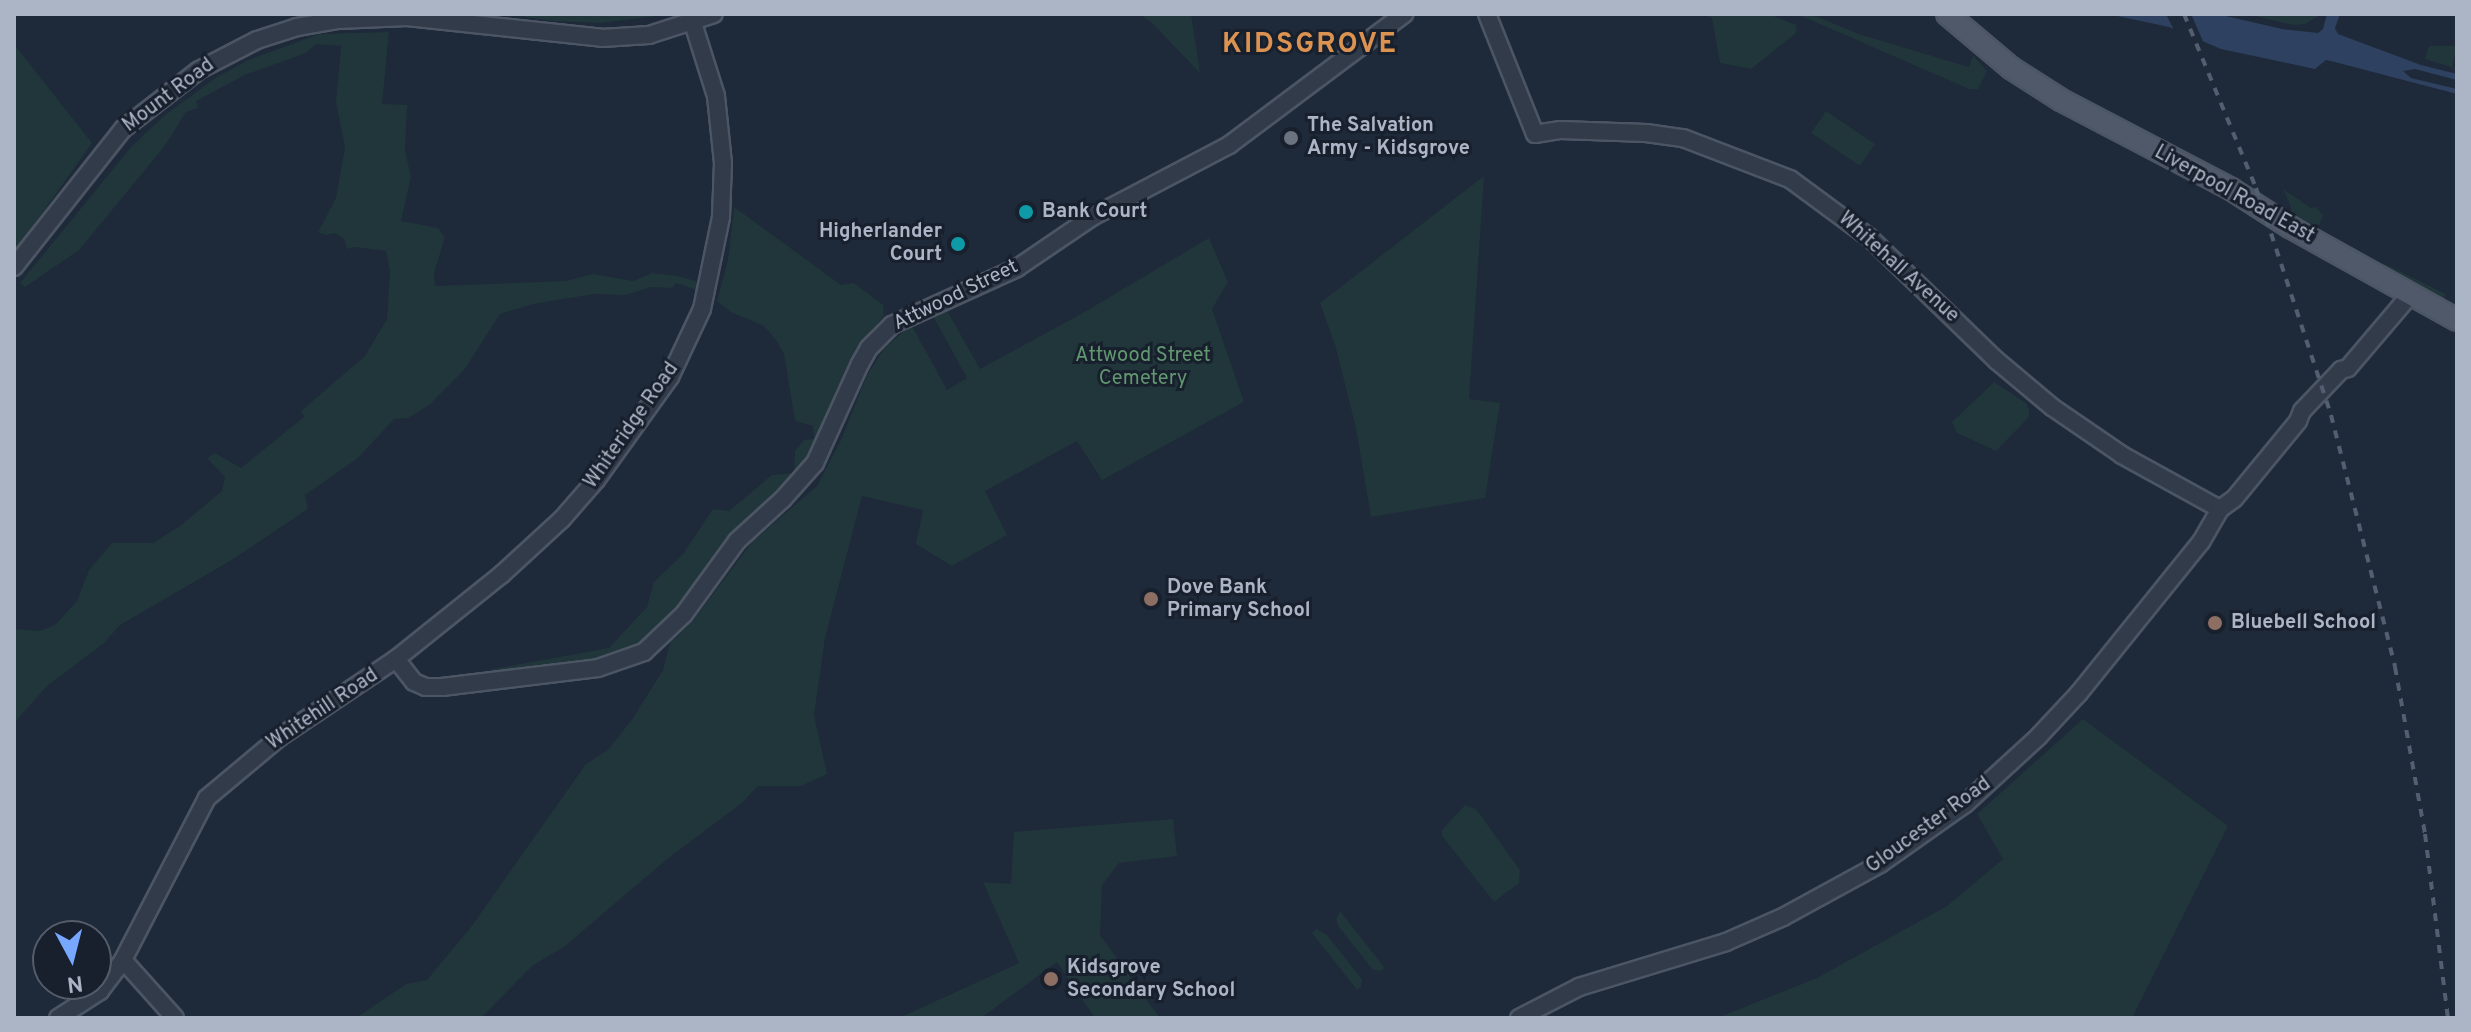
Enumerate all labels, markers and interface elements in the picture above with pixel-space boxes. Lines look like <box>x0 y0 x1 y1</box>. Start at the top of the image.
district label: KIDSGROVE <box>1222 28 1398 62</box>
street label: Mount Road <box>119 54 219 138</box>
place label: The Salvation Army - Kidsgrove <box>1307 114 1470 161</box>
marker: The Salvation Army - Kidsgrove <box>1282 129 1300 147</box>
street label: Liverpool Road East <box>2150 141 2318 249</box>
place label: Bank Court <box>1042 200 1147 224</box>
marker: Bank Court <box>1017 203 1035 221</box>
street label: Whitehall Avenue <box>1832 207 1964 329</box>
place label: Higherlander Court <box>819 220 942 267</box>
marker: Higherlander Court <box>949 235 967 253</box>
street label: Attwood Street <box>890 255 1022 337</box>
park label: Attwood Street Cemetery <box>1075 345 1211 392</box>
street label: Whiteridge Road <box>580 358 684 494</box>
place label: Dove Bank Primary School <box>1167 576 1311 623</box>
marker: Dove Bank Primary School <box>1142 590 1160 608</box>
place label: Bluebell School <box>2231 611 2376 635</box>
marker: Bluebell School <box>2206 614 2224 632</box>
street label: Whitehill Road <box>263 664 383 756</box>
street label: Gloucester Road <box>1862 773 1996 879</box>
north arrow <box>32 920 112 1000</box>
place label: Kidsgrove Secondary School <box>1067 956 1235 1003</box>
text: N <box>65 968 84 997</box>
marker: Kidsgrove Secondary School <box>1042 970 1060 988</box>

